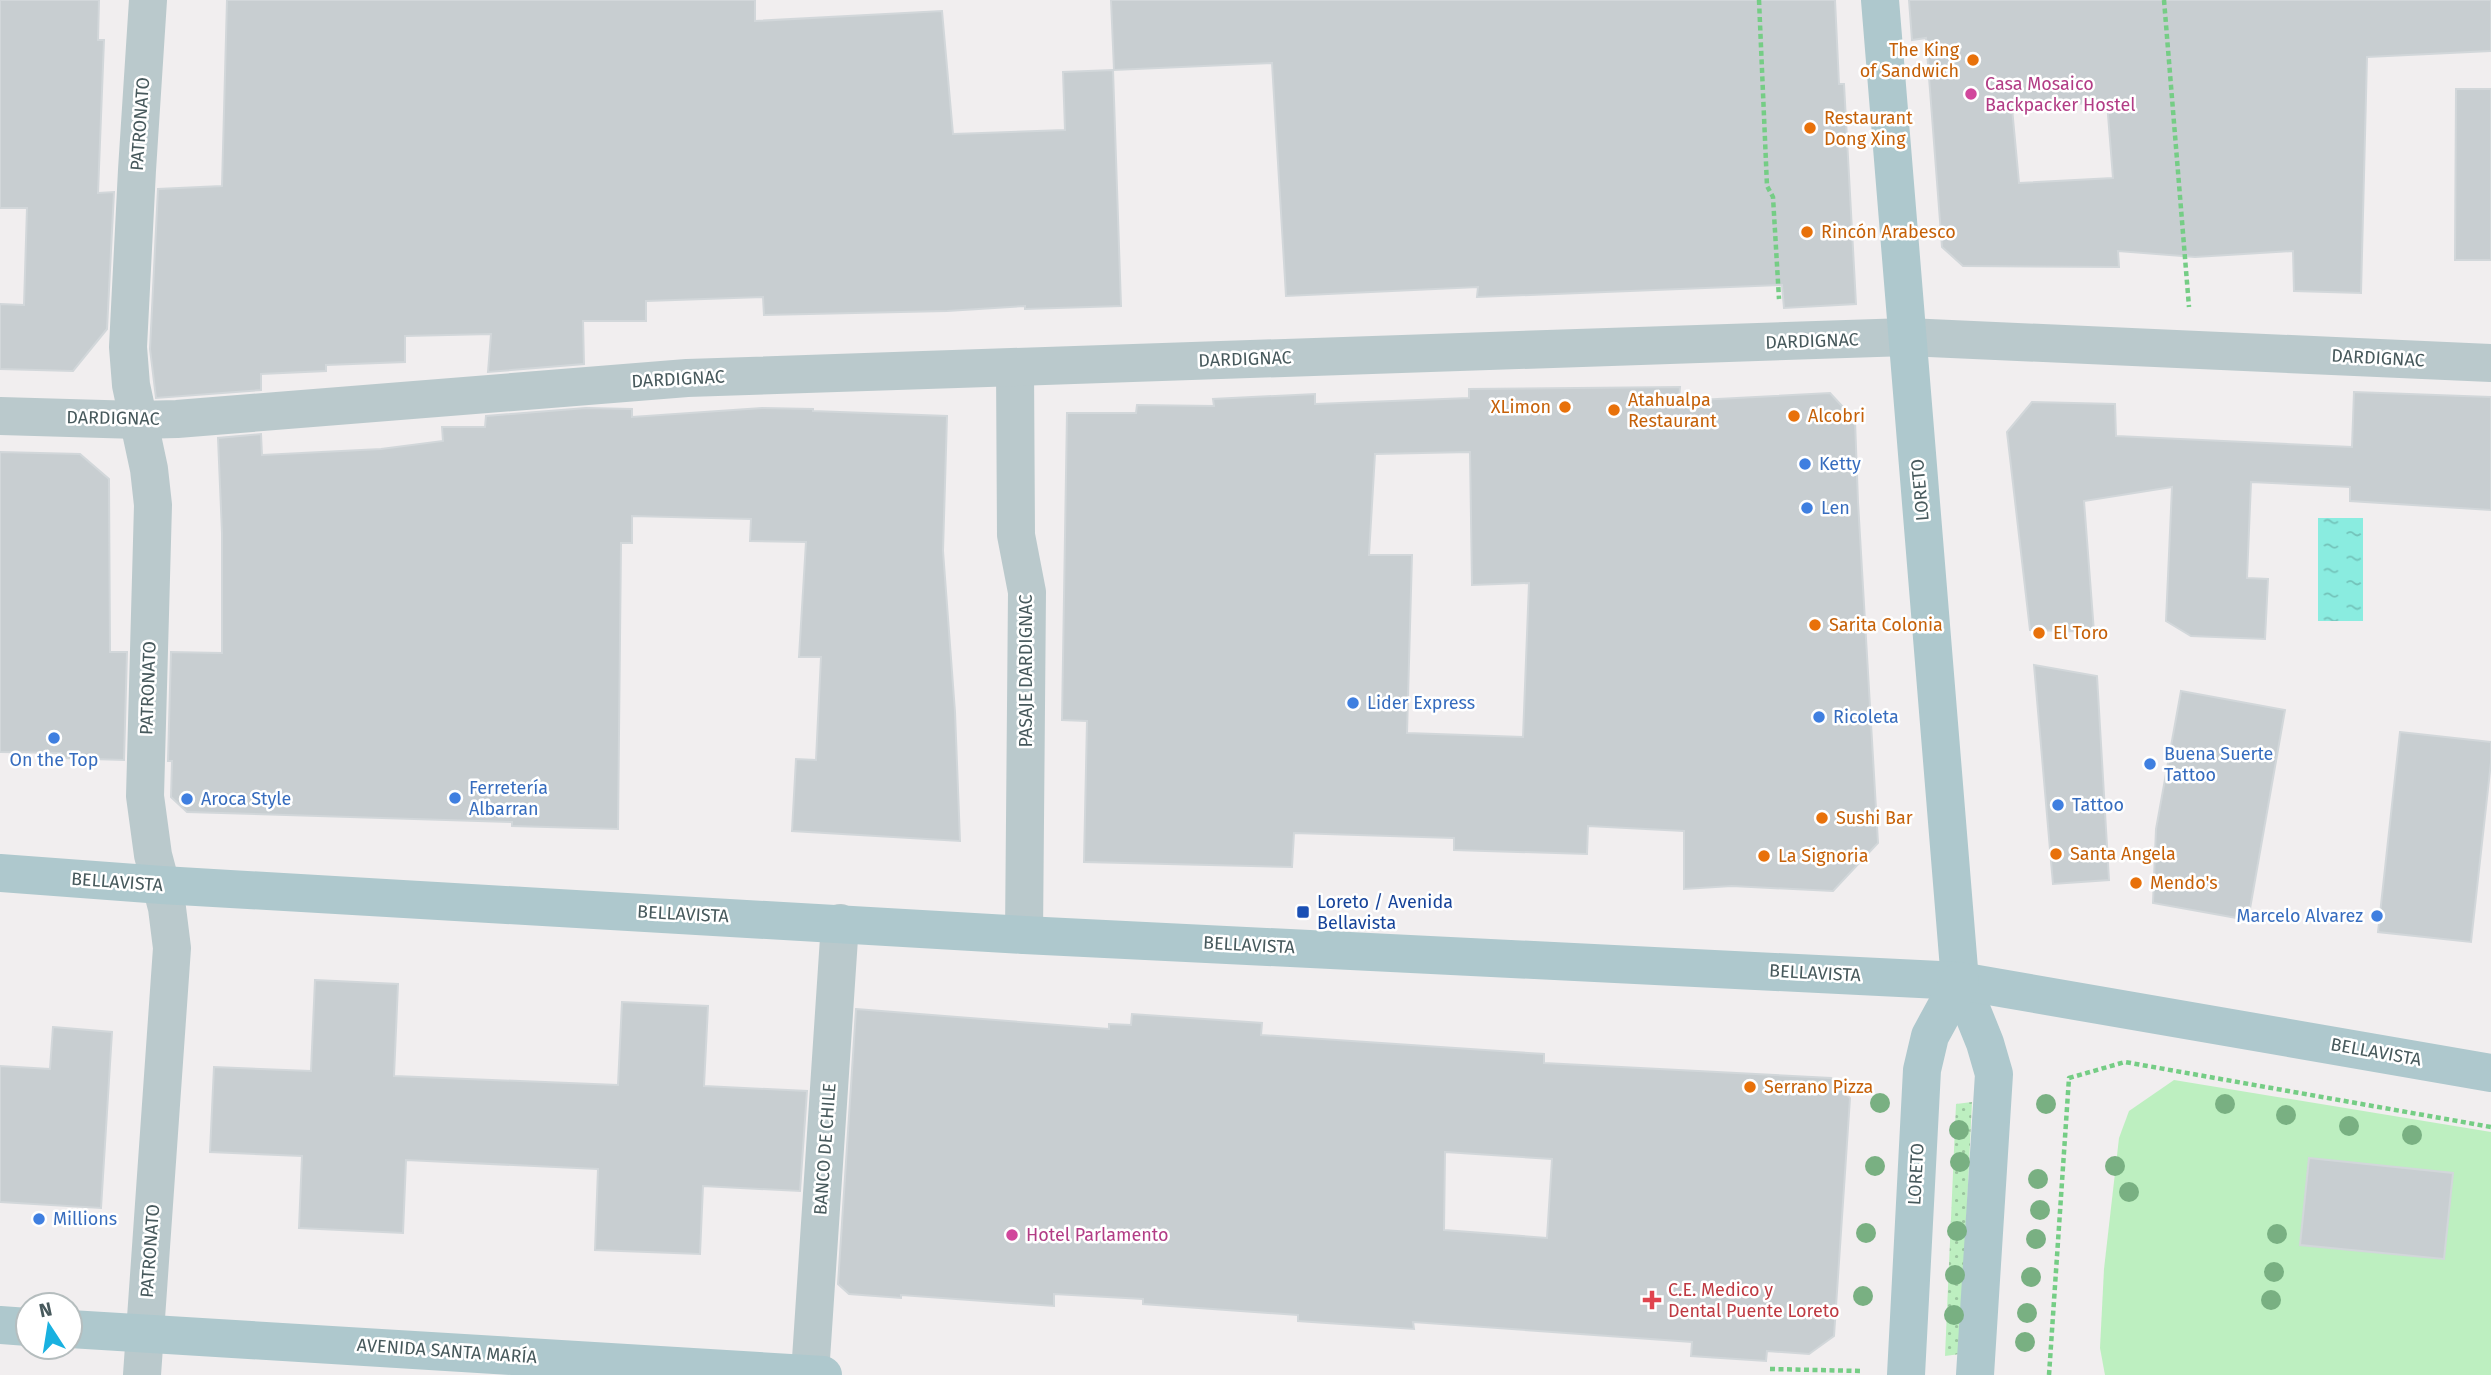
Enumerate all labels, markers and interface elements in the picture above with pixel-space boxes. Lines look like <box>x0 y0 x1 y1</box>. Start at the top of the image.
place label: The King of Sandwich <box>1860 39 1960 82</box>
marker: The King of Sandwich <box>1965 52 1981 68</box>
place label: Casa Mosaico Backpacker Hostel <box>1985 73 2136 116</box>
street label: PATRONATO <box>126 76 154 172</box>
marker: Casa Mosaico Backpacker Hostel <box>1963 86 1979 102</box>
place label: Restaurant Dong Xing <box>1824 107 1913 150</box>
marker: Restaurant Dong Xing <box>1802 120 1818 136</box>
place label: Rincón Arabesco <box>1821 221 1956 243</box>
marker: Rincón Arabesco <box>1799 224 1815 240</box>
street label: DARDIGNAC <box>1765 328 1859 354</box>
street label: DARDIGNAC <box>2331 345 2425 371</box>
street label: DARDIGNAC <box>1198 346 1292 372</box>
street label: DARDIGNAC <box>631 366 725 392</box>
place label: Atahualpa Restaurant <box>1628 389 1717 432</box>
place label: XLimon <box>1491 396 1551 418</box>
marker: XLimon <box>1557 399 1573 415</box>
marker: Atahualpa Restaurant <box>1606 402 1622 418</box>
place label: Alcobri <box>1808 405 1865 427</box>
street label: DARDIGNAC <box>66 406 160 430</box>
marker: Alcobri <box>1786 408 1802 424</box>
place label: Ketty <box>1819 453 1861 475</box>
marker: Ketty <box>1797 456 1813 472</box>
street label: LORETO <box>1906 458 1934 522</box>
place label: Len <box>1821 497 1850 519</box>
marker: Len <box>1799 500 1815 516</box>
street label: PASAJE DARDIGNAC <box>1015 595 1037 748</box>
place label: Sarita Colonia <box>1829 614 1943 636</box>
marker: Sarita Colonia <box>1807 617 1823 633</box>
place label: El Toro <box>2053 622 2108 644</box>
marker: El Toro <box>2031 625 2047 641</box>
street label: PATRONATO <box>135 641 161 735</box>
place label: Lider Express <box>1367 692 1475 714</box>
marker: Lider Express <box>1345 695 1361 711</box>
place label: Ricoleta <box>1833 706 1899 728</box>
marker: Ricoleta <box>1811 709 1827 725</box>
marker: On the Top <box>46 730 62 746</box>
place label: Buena Suerte Tattoo <box>2164 743 2273 786</box>
place label: On the Top <box>10 749 98 771</box>
marker: Buena Suerte Tattoo <box>2142 756 2158 772</box>
place label: Ferretería Albarran <box>469 777 548 820</box>
place label: Aroca Style <box>201 788 291 810</box>
marker: Ferretería Albarran <box>447 790 463 806</box>
marker: Aroca Style <box>179 791 195 807</box>
place label: Tattoo <box>2072 794 2124 816</box>
marker: Tattoo <box>2050 797 2066 813</box>
place label: Sushi Bar <box>1836 807 1913 829</box>
marker: Sushi Bar <box>1814 810 1830 826</box>
place label: Santa Angela <box>2070 843 2176 865</box>
place label: La Signoria <box>1778 845 1868 867</box>
marker: Santa Angela <box>2048 846 2064 862</box>
marker: La Signoria <box>1756 848 1772 864</box>
street label: BELLAVISTA <box>70 868 164 896</box>
place label: Mendo's <box>2150 872 2218 894</box>
marker: Mendo's <box>2128 875 2144 891</box>
place label: Loreto / Avenida Bellavista <box>1317 891 1453 934</box>
street label: BELLAVISTA <box>636 901 730 927</box>
marker: Loreto / Avenida Bellavista <box>1295 904 1311 920</box>
place label: Marcelo Alvarez <box>2237 905 2363 927</box>
marker: Marcelo Alvarez <box>2369 908 2385 924</box>
street label: BELLAVISTA <box>1202 932 1296 958</box>
street label: BELLAVISTA <box>1768 960 1862 986</box>
street label: BELLAVISTA <box>2329 1033 2424 1071</box>
place label: Serrano Pizza <box>1764 1076 1873 1098</box>
marker: Serrano Pizza <box>1742 1079 1758 1095</box>
street label: BANCO DE CHILE <box>809 1082 841 1216</box>
street label: LORETO <box>1903 1142 1929 1206</box>
street label: PATRONATO <box>136 1203 164 1299</box>
place label: Millions <box>53 1208 117 1230</box>
marker: Millions <box>31 1211 47 1227</box>
place label: Hotel Parlamento <box>1026 1224 1169 1246</box>
marker: Hotel Parlamento <box>1004 1227 1020 1243</box>
place label: C.E. Medico y Dental Puente Loreto <box>1668 1279 1840 1322</box>
marker: C.E. Medico y Dental Puente Loreto <box>1642 1290 1662 1310</box>
north arrow <box>14 1291 84 1361</box>
text: N <box>37 1297 54 1322</box>
street label: AVENIDA SANTA MARÍA <box>356 1333 539 1368</box>

